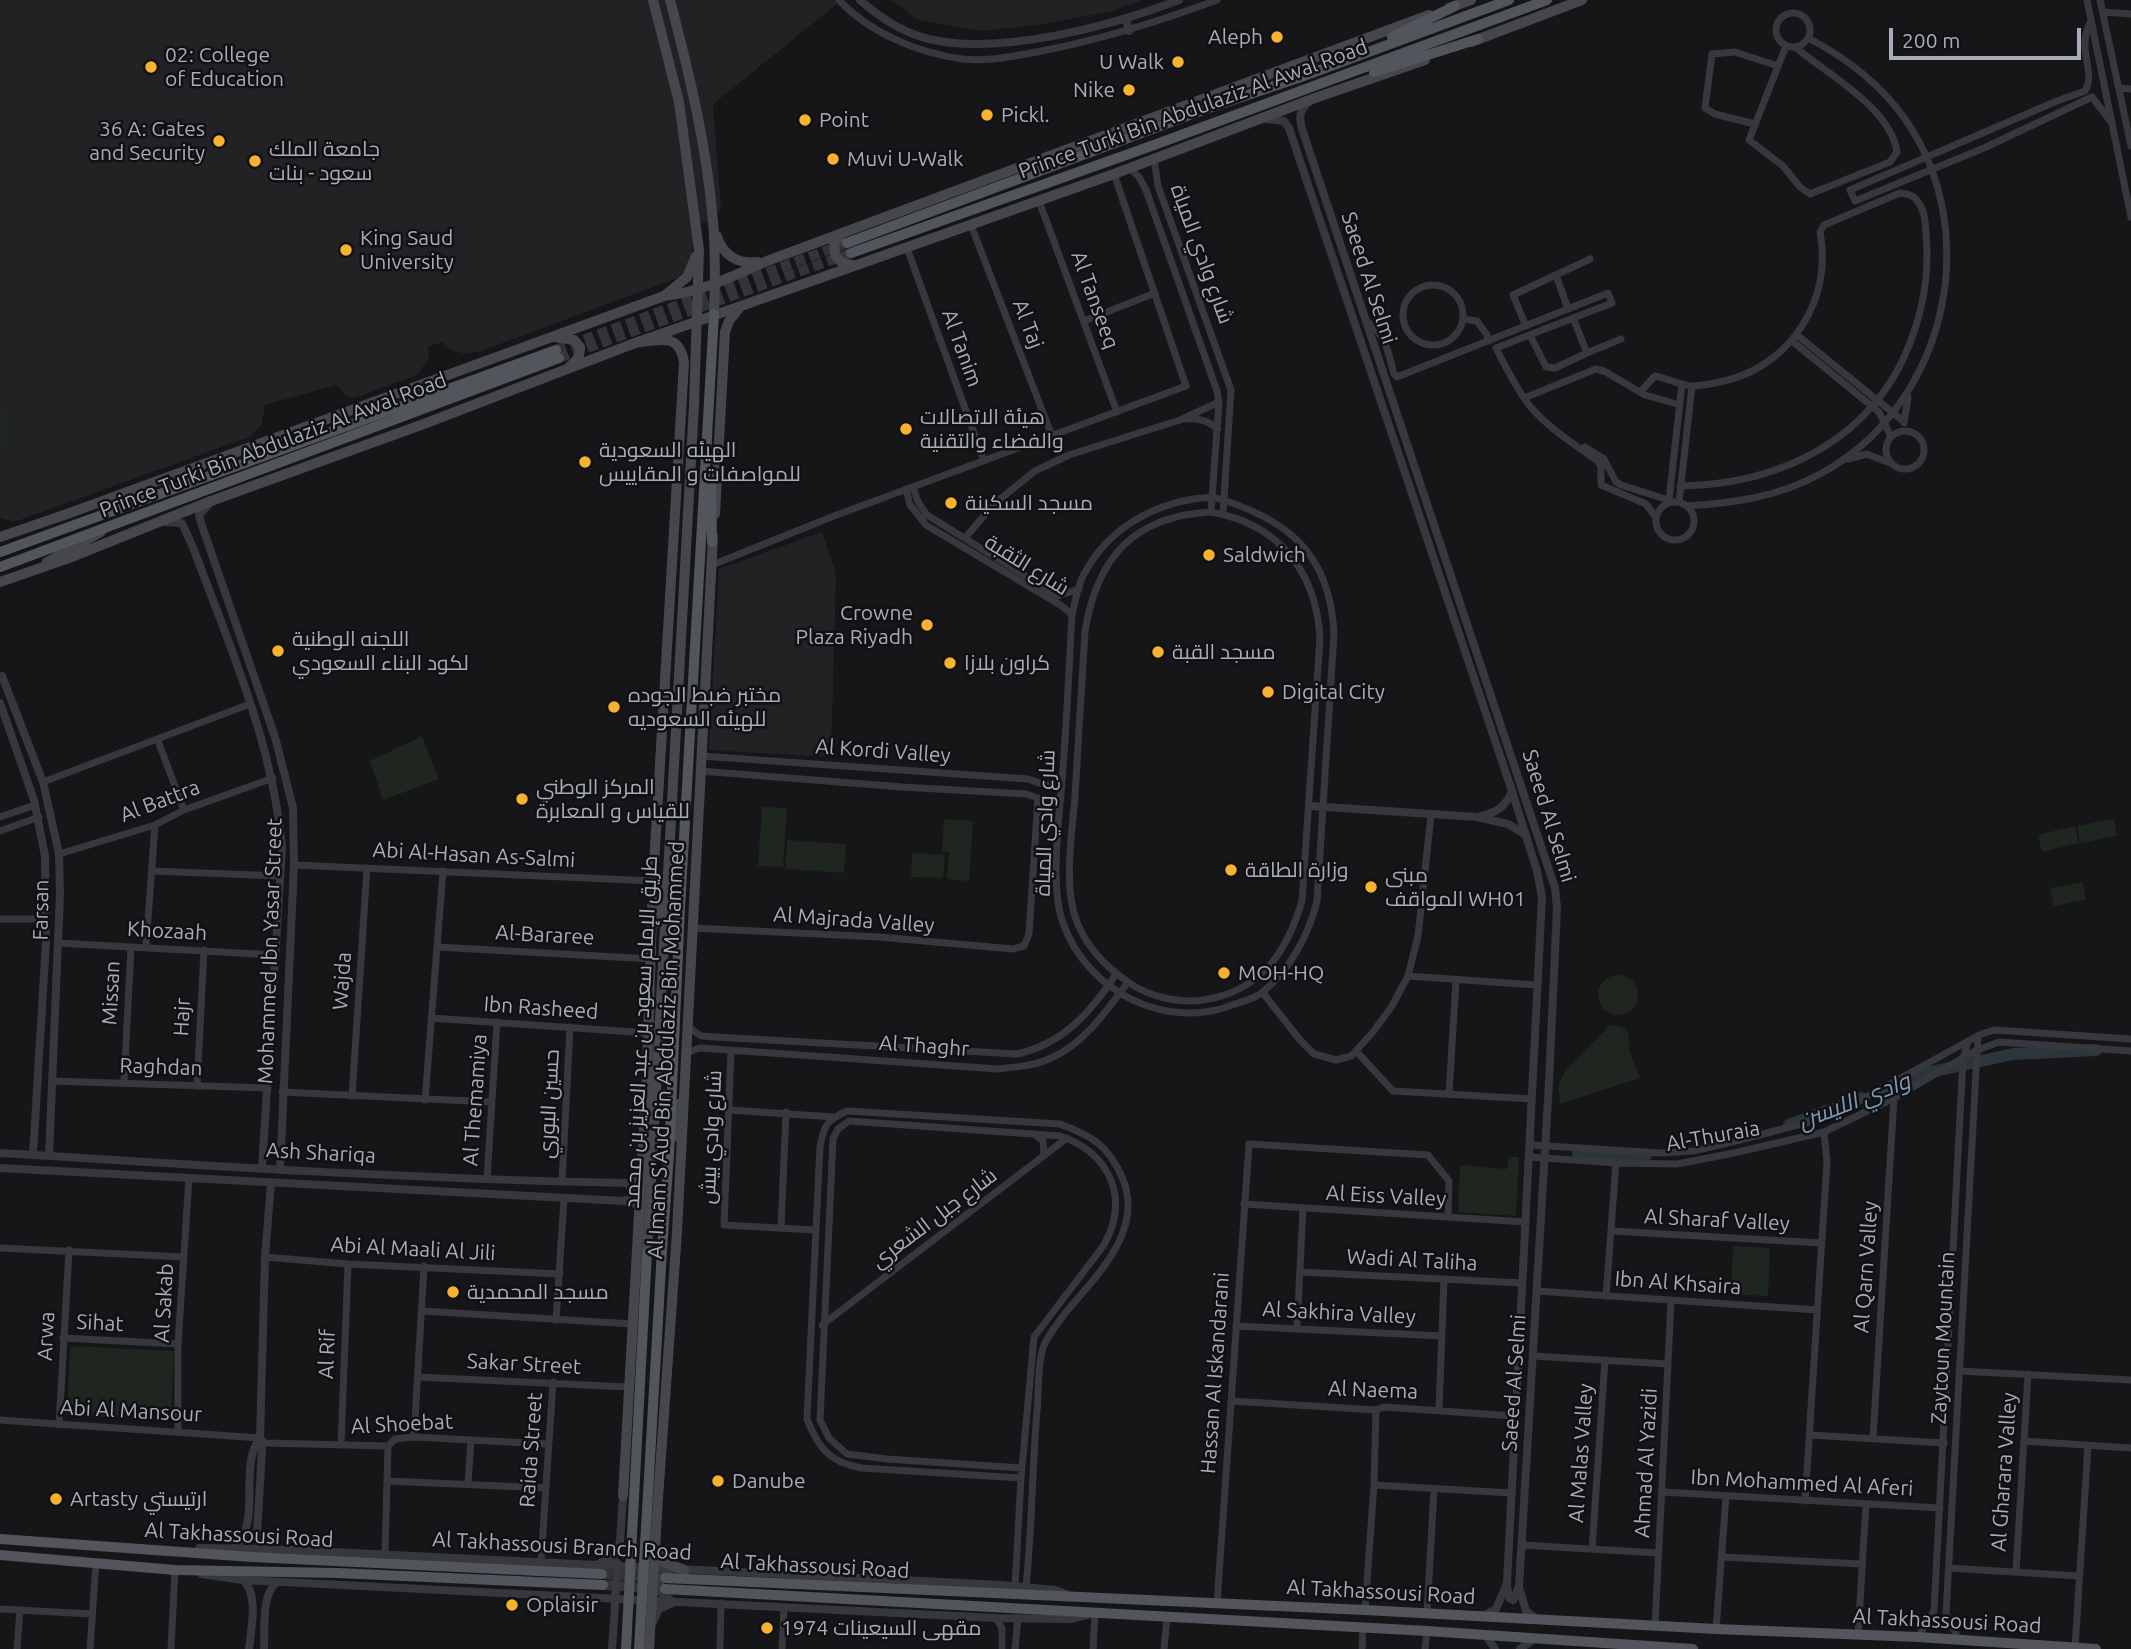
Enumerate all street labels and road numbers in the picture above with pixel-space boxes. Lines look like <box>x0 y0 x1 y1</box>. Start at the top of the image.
street label: Prince Turki Bin Abdulaziz Al Awal Road <box>1015 34 1371 184</box>
street label: شارع وادي المياة <box>1165 181 1239 327</box>
street label: Saeed Al Selmi <box>1336 209 1402 347</box>
street label: Al Tanseeq <box>1066 248 1124 352</box>
street label: Al Taj <box>1007 296 1049 352</box>
street label: Al Tanim <box>936 306 988 390</box>
street label: Prince Turki Bin Abdulaziz Al Awal Road <box>96 367 450 523</box>
street label: شارع الثقبة <box>980 529 1074 601</box>
street label: Al Kordi Valley <box>815 734 951 768</box>
street label: Saeed Al Selmi <box>1517 747 1581 885</box>
street label: شارع وادي المياة <box>1030 749 1060 897</box>
street label: Al Battra <box>117 774 203 828</box>
street label: Mohammed Ibn Yasar Street <box>253 818 287 1084</box>
street label: Abi Al-Hasan As-Salmi <box>372 837 576 873</box>
street label: Al Imam S'Aud Bin Abdulaziz Bin Mohammed <box>642 840 690 1260</box>
street label: طريق الإمام سعود بن عبد العزيز بن محمد <box>619 855 663 1209</box>
street label: Farsan <box>28 879 54 941</box>
street label: Al Majrada Valley <box>773 902 935 938</box>
street label: Khozaah <box>126 916 208 946</box>
street label: Al-Bararee <box>495 920 595 950</box>
street label: Wajda <box>327 951 357 1011</box>
street label: Missan <box>97 960 125 1026</box>
street label: Ibn Rasheed <box>483 991 599 1025</box>
street label: Hajr <box>168 997 196 1037</box>
street label: Al Thaghr <box>878 1030 970 1062</box>
street label: Al Themamiya <box>458 1033 492 1167</box>
street label: حسين البوري <box>534 1049 564 1159</box>
street label: Raghdan <box>119 1053 203 1081</box>
street label: شارع وادي بيش <box>695 1069 727 1205</box>
street label: Al-Thuraia <box>1664 1115 1762 1157</box>
street label: Ash Shariqa <box>266 1138 376 1168</box>
street label: شارع جبل الشعري <box>866 1163 1002 1273</box>
street label: Al Eiss Valley <box>1325 1180 1447 1212</box>
street label: Al Qarn Valley <box>1849 1200 1883 1334</box>
street label: Al Sharaf Valley <box>1644 1204 1790 1236</box>
street label: Abi Al Maali Al Jili <box>330 1232 496 1266</box>
street label: Wadi Al Taliha <box>1346 1244 1478 1276</box>
street label: Zaytoun Mountain <box>1926 1251 1960 1425</box>
street label: Al Sakab <box>149 1263 179 1343</box>
street label: Ibn Al Khsaira <box>1614 1266 1742 1300</box>
street label: Hassan Al Iskandarani <box>1195 1271 1235 1475</box>
street label: Al Sakhira Valley <box>1262 1296 1416 1330</box>
street label: Sihat <box>76 1309 124 1337</box>
street label: Arwa <box>32 1311 60 1361</box>
street label: Saeed Al Selmi <box>1497 1314 1531 1452</box>
street label: Al Rif <box>314 1328 340 1380</box>
street label: Sakar Street <box>466 1348 582 1380</box>
street label: Al Naema <box>1327 1376 1419 1404</box>
street label: Al Malas Valley <box>1564 1382 1598 1524</box>
street label: Ahmad Al Yazidi <box>1629 1387 1663 1539</box>
street label: Raida Street <box>514 1392 548 1508</box>
street label: Al Gharara Valley <box>1986 1392 2022 1552</box>
street label: Abi Al Mansour <box>59 1395 203 1427</box>
street label: Al Shoebat <box>350 1409 454 1439</box>
street label: Ibn Mohammed Al Aferi <box>1690 1465 1914 1501</box>
street label: Al Takhassousi Road <box>144 1517 334 1553</box>
street label: Al Takhassousi Branch Road <box>432 1527 692 1565</box>
street label: Al Takhassousi Road <box>720 1548 910 1584</box>
street label: Al Takhassousi Road <box>1286 1574 1476 1610</box>
street label: Al Takhassousi Road <box>1852 1603 2042 1639</box>

